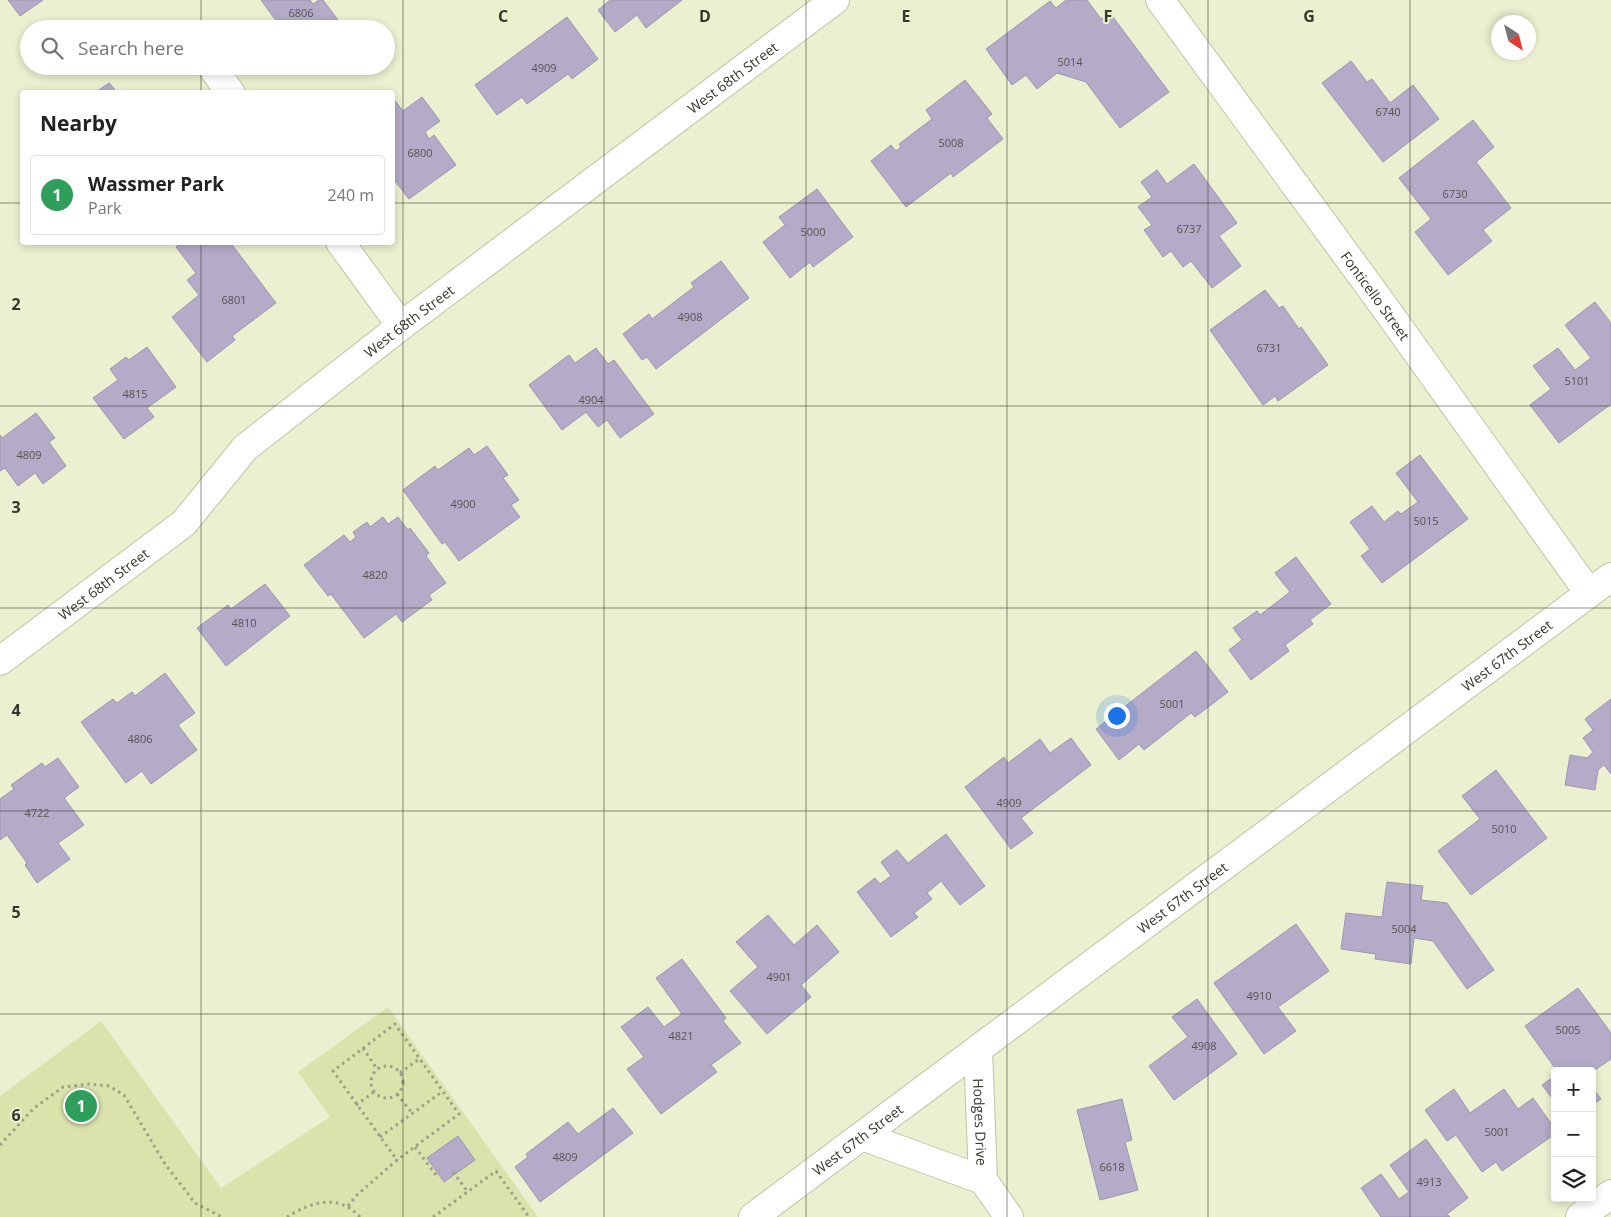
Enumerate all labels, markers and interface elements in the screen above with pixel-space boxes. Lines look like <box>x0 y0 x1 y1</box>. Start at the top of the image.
house number: 6806 <box>288 5 314 20</box>
text: C <box>498 5 508 27</box>
text: D <box>699 5 711 27</box>
text: E <box>902 5 911 27</box>
text: F <box>1104 5 1112 27</box>
text: G <box>1303 5 1315 27</box>
north arrow <box>1491 15 1536 60</box>
search box <box>20 20 395 75</box>
icon: search <box>38 34 66 62</box>
text: Search here <box>78 35 184 61</box>
street label: West 68th Street <box>683 37 781 117</box>
house number: 5014 <box>1057 54 1083 69</box>
house number: 4909 <box>531 60 557 75</box>
house number: 6740 <box>1375 104 1401 119</box>
text: Nearby <box>40 109 117 137</box>
house number: 5008 <box>938 135 964 150</box>
house number: 6800 <box>407 145 433 160</box>
text: Wassmer Park <box>88 171 224 197</box>
text: 1 <box>52 184 62 206</box>
text: 240 m <box>328 184 374 206</box>
house number: 6730 <box>1442 186 1468 201</box>
text: Park <box>88 197 121 219</box>
house number: 6737 <box>1176 221 1202 236</box>
house number: 5000 <box>800 224 826 239</box>
street label: Fonticello Street <box>1337 247 1415 344</box>
street label: West 68th Street <box>360 280 458 361</box>
house number: 6801 <box>221 292 247 307</box>
text: 2 <box>11 293 21 315</box>
house number: 4908 <box>677 309 703 324</box>
house number: 6731 <box>1256 340 1282 355</box>
house number: 5101 <box>1564 373 1590 388</box>
house number: 4815 <box>122 386 148 401</box>
house number: 4904 <box>578 392 604 407</box>
house number: 4809 <box>16 447 42 462</box>
text: 3 <box>11 496 21 518</box>
house number: 4900 <box>450 496 476 511</box>
house number: 5015 <box>1413 513 1439 528</box>
street label: West 68th Street <box>54 543 152 624</box>
house number: 4820 <box>362 567 388 582</box>
house number: 4810 <box>231 615 257 630</box>
street label: West 67th Street <box>1457 615 1556 695</box>
house number: 5001 <box>1159 696 1185 711</box>
text: 4 <box>11 699 21 721</box>
your location <box>1104 703 1130 729</box>
house number: 4806 <box>127 731 153 746</box>
house number: 4909 <box>996 795 1022 810</box>
house number: 4722 <box>24 805 50 820</box>
house number: 5010 <box>1491 821 1517 836</box>
street label: West 67th Street <box>1133 857 1231 937</box>
text: 5 <box>11 901 21 923</box>
house number: 5004 <box>1391 921 1417 936</box>
house number: 4901 <box>766 969 792 984</box>
house number: 4910 <box>1246 988 1272 1003</box>
house number: 5005 <box>1555 1022 1581 1037</box>
house number: 4821 <box>668 1028 694 1043</box>
house number: 4908 <box>1191 1038 1217 1053</box>
map controls <box>1551 1067 1596 1202</box>
button: + <box>1551 1067 1596 1112</box>
street label: Hodges Drive <box>970 1078 992 1166</box>
pin: 1 <box>65 1087 97 1125</box>
street label: West 67th Street <box>808 1099 906 1179</box>
text: 6 <box>11 1104 21 1126</box>
button: − <box>1551 1112 1596 1157</box>
house number: 5001 <box>1484 1124 1510 1139</box>
house number: 4809 <box>552 1149 578 1164</box>
button: layers <box>1551 1157 1596 1202</box>
house number: 6618 <box>1099 1159 1125 1174</box>
house number: 4913 <box>1416 1174 1442 1189</box>

